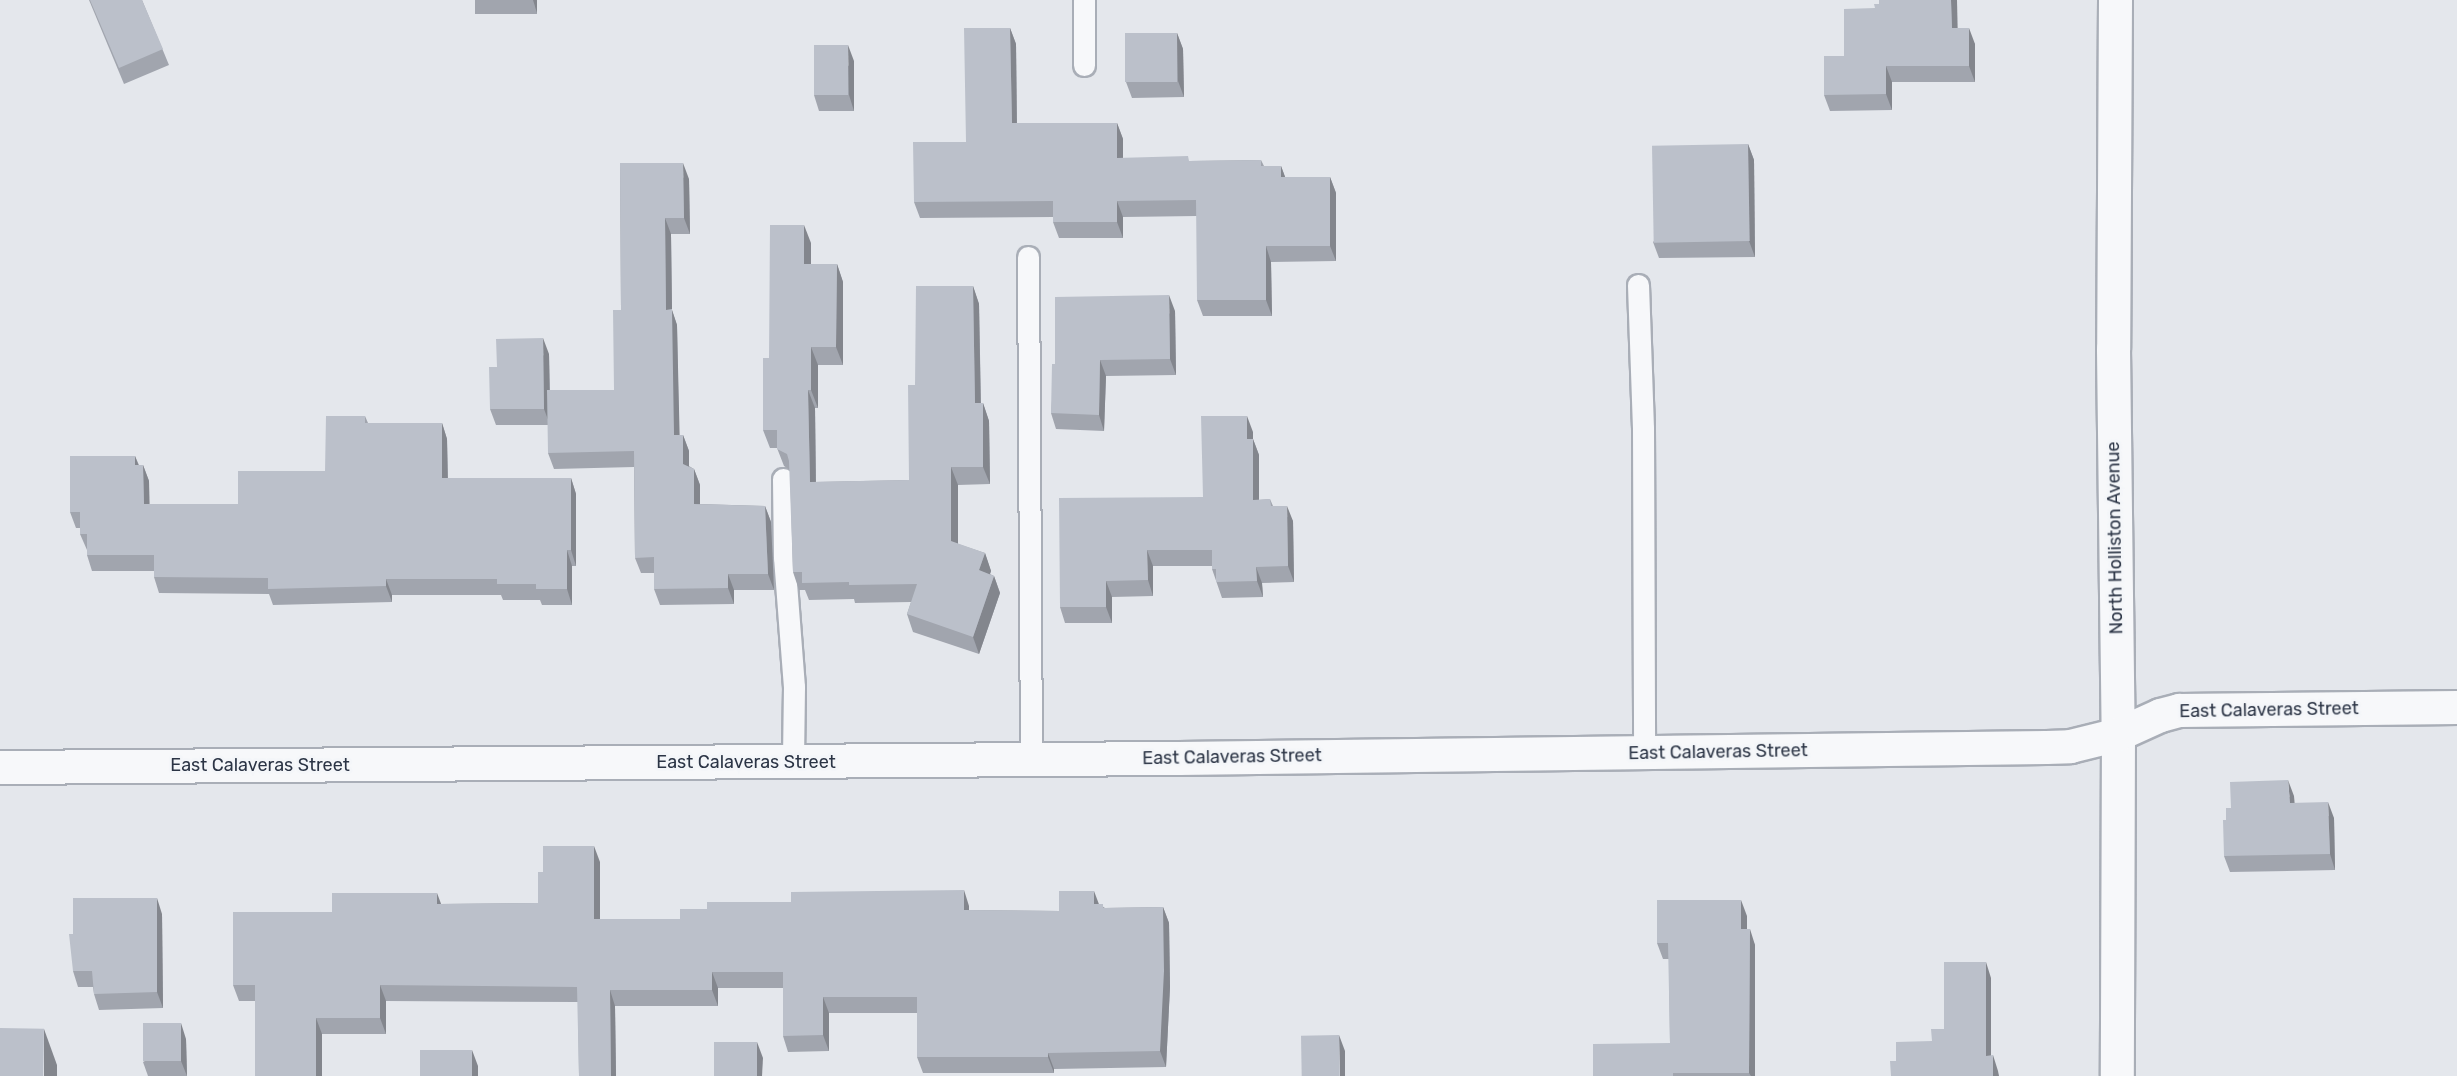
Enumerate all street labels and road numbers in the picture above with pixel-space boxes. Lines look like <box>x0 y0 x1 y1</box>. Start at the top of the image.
street label: North Holliston Avenue <box>2103 441 2127 635</box>
street label: East Calaveras Street <box>2179 698 2359 722</box>
street label: East Calaveras Street <box>1628 740 1808 764</box>
street label: East Calaveras Street <box>1142 745 1322 769</box>
street label: East Calaveras Street <box>656 751 836 773</box>
street label: East Calaveras Street <box>170 754 350 776</box>

